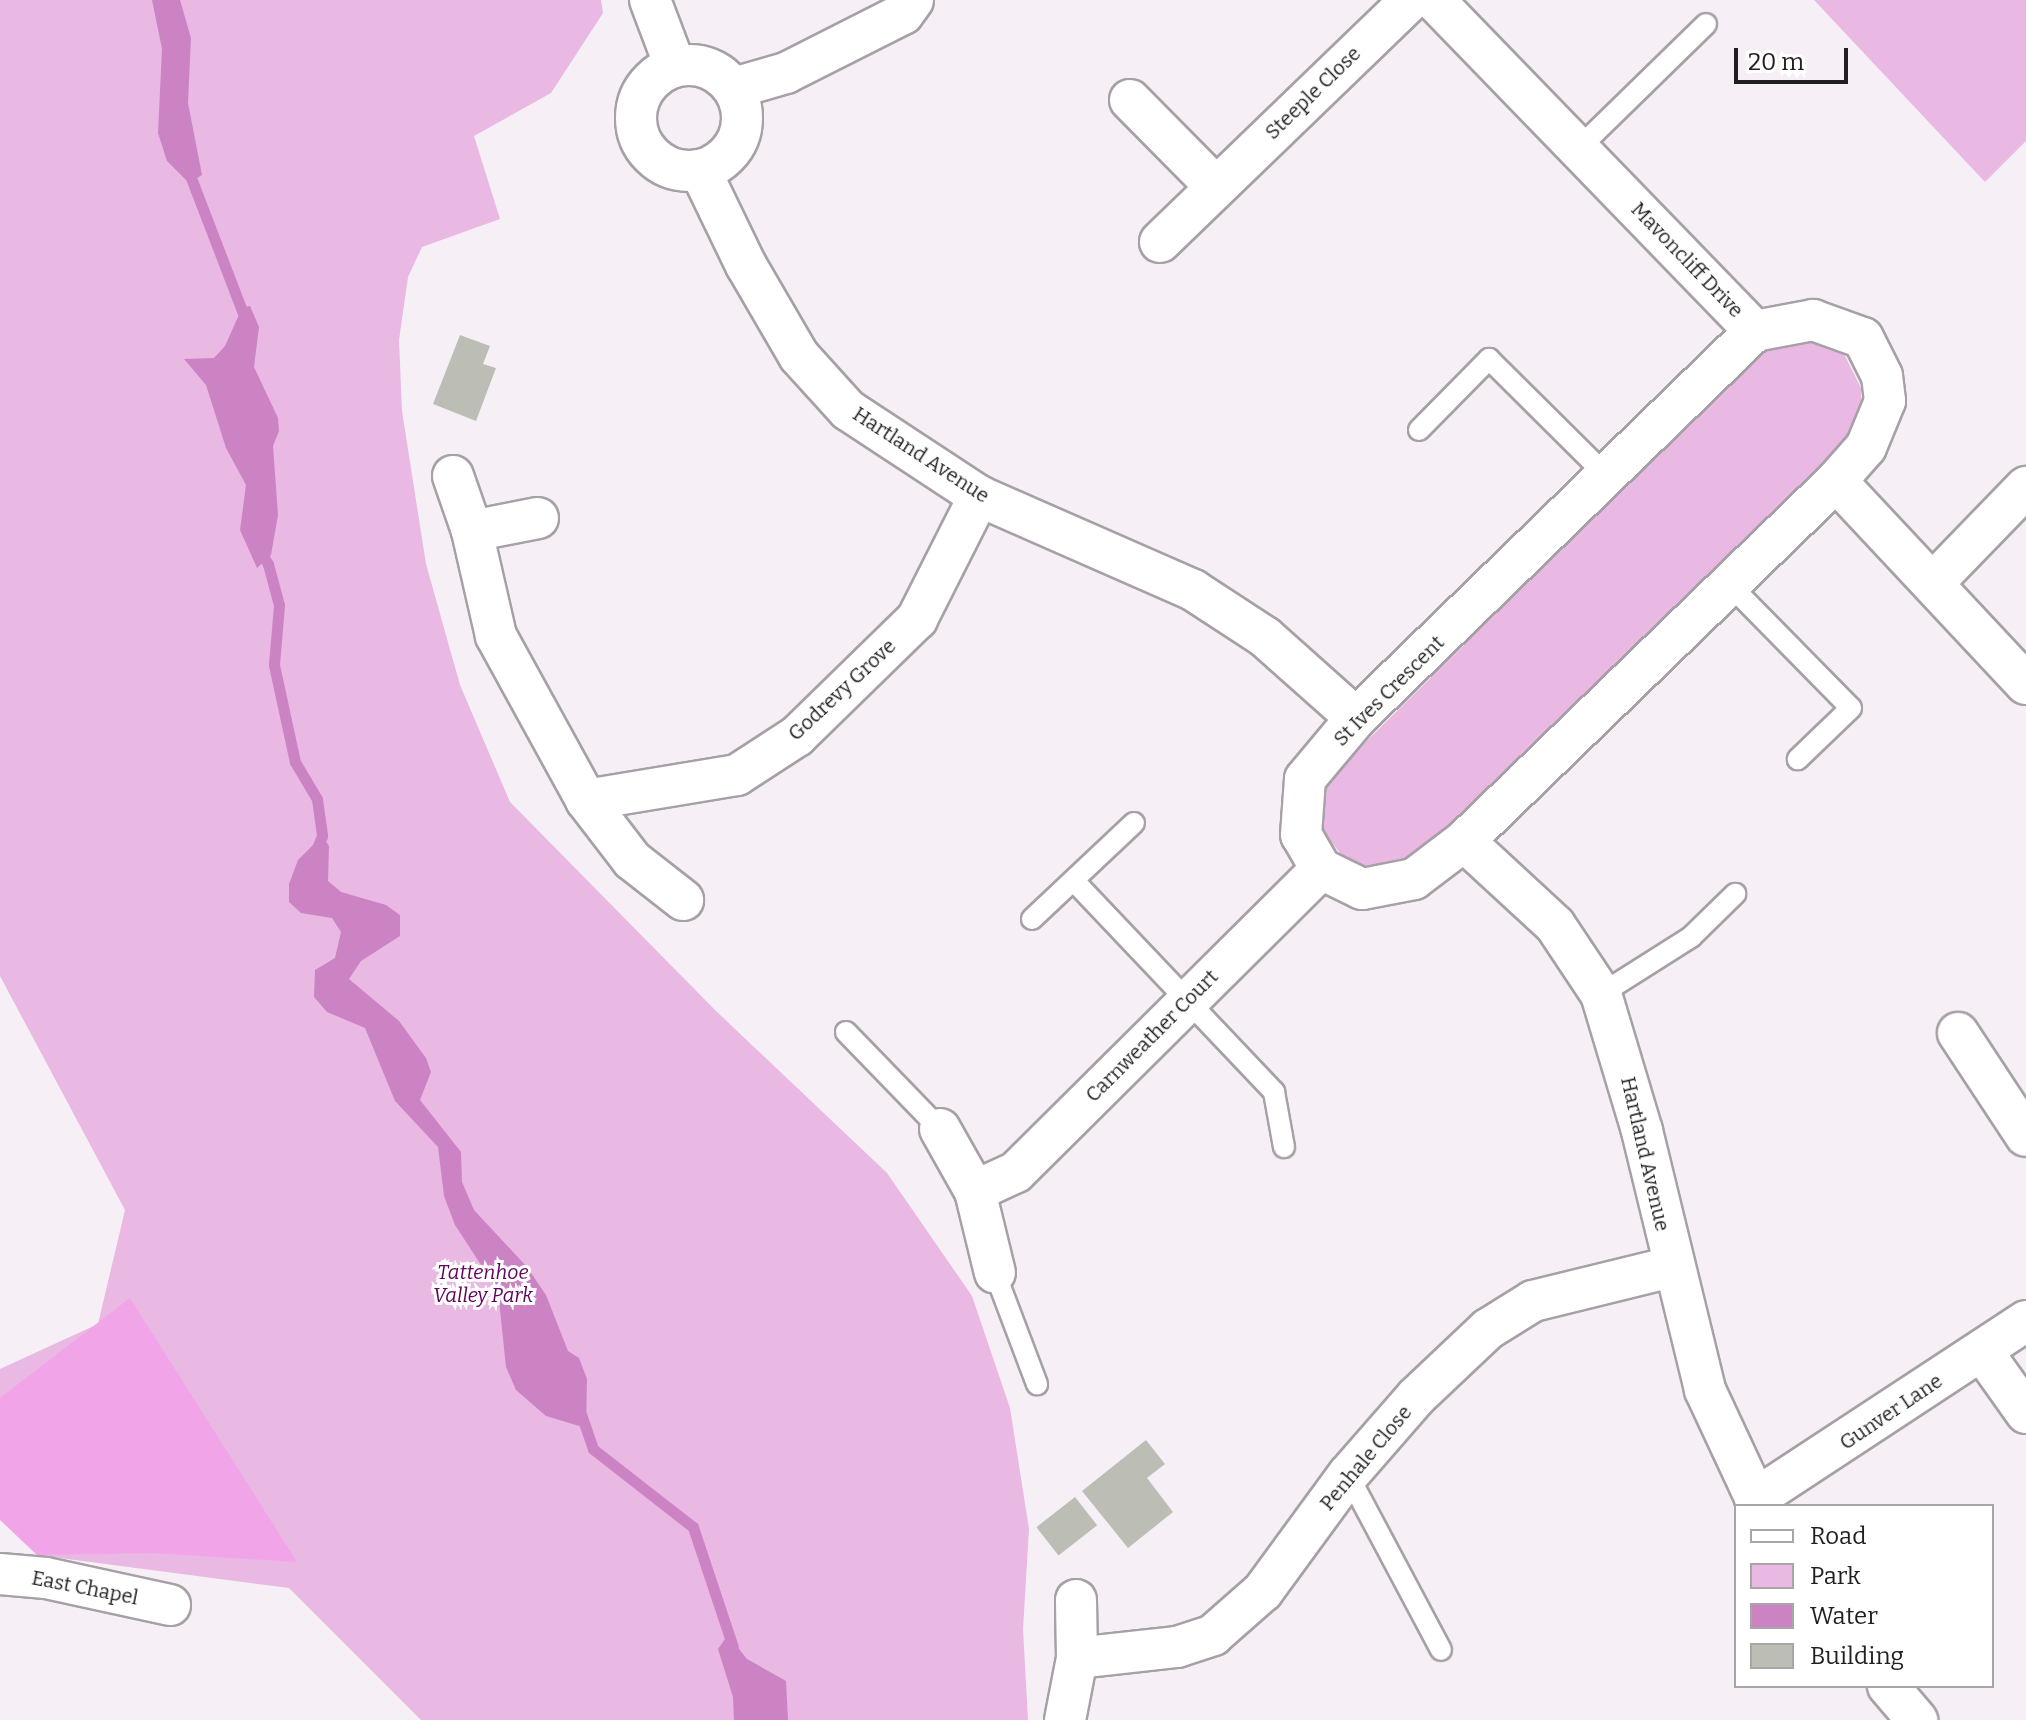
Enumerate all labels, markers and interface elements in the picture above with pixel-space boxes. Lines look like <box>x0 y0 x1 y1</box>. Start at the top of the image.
scale bar <box>1738 32 1852 82</box>
street label: Steeple Close <box>1260 42 1366 144</box>
text: 20 m <box>1748 48 1804 76</box>
street label: Mavoncliff Drive <box>1626 197 1748 323</box>
street label: Hartland Avenue <box>848 402 994 508</box>
street label: St Ives Crescent <box>1329 631 1449 751</box>
street label: Godrevy Grove <box>783 634 901 746</box>
street label: Carnweather Court <box>1081 965 1223 1107</box>
street label: Hartland Avenue <box>1616 1074 1674 1234</box>
park label: Tattenhoe Valley Park <box>433 1261 533 1308</box>
street label: Gunver Lane <box>1835 1369 1947 1455</box>
street label: Penhale Close <box>1315 1401 1417 1515</box>
legend <box>1734 1504 1994 1688</box>
text: Road <box>1810 1522 1866 1550</box>
text: Park <box>1810 1562 1861 1590</box>
street label: East Chapel <box>30 1566 140 1610</box>
text: Water <box>1810 1602 1878 1630</box>
text: Building <box>1810 1642 1904 1670</box>

